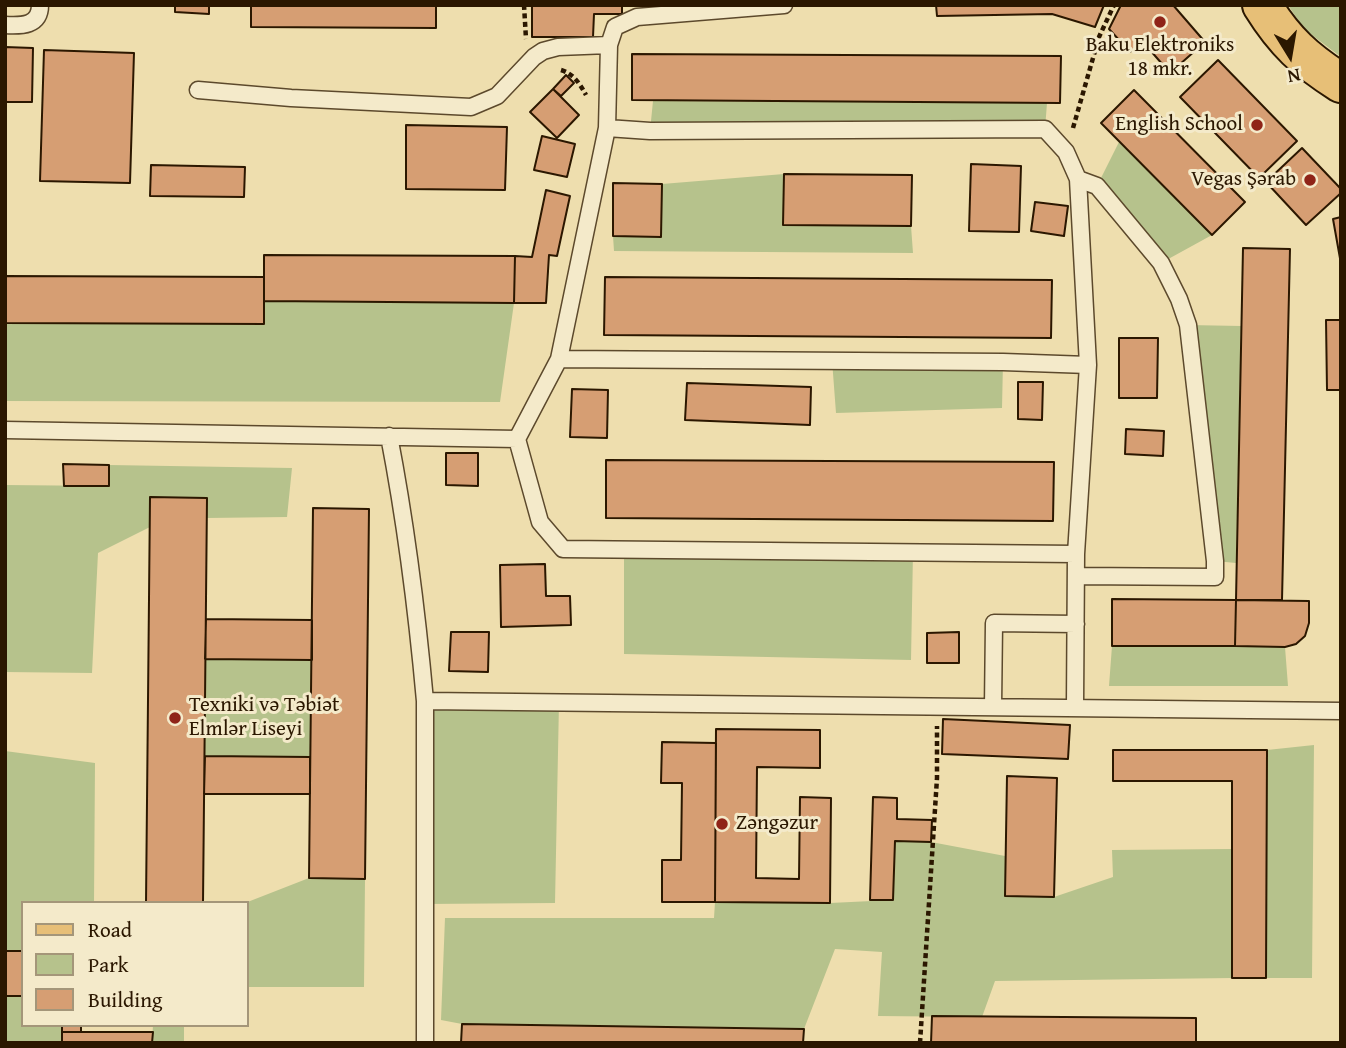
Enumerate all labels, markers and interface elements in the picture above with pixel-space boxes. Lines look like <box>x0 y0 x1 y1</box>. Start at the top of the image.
marker: Baku Elektroniks 18 mkr. <box>1152 14 1168 30</box>
north arrow <box>1255 21 1325 91</box>
place label: Baku Elektroniks 18 mkr. <box>1086 33 1234 83</box>
text: N <box>1285 62 1303 92</box>
place label: English School <box>1115 112 1243 138</box>
marker: English School <box>1249 117 1265 133</box>
place label: Vegas Şərab <box>1191 167 1296 193</box>
marker: Vegas Şərab <box>1302 172 1318 188</box>
place label: Texniki və Təbiət Elmlər Liseyi <box>189 693 339 743</box>
marker: Texniki və Təbiət Elmlər Liseyi <box>167 710 183 726</box>
place label: Zəngəzur <box>736 811 818 837</box>
marker: Zəngəzur <box>714 816 730 832</box>
legend <box>21 901 248 1027</box>
text: Road <box>88 914 132 945</box>
text: Park <box>88 949 129 980</box>
text: Building <box>88 984 162 1015</box>

